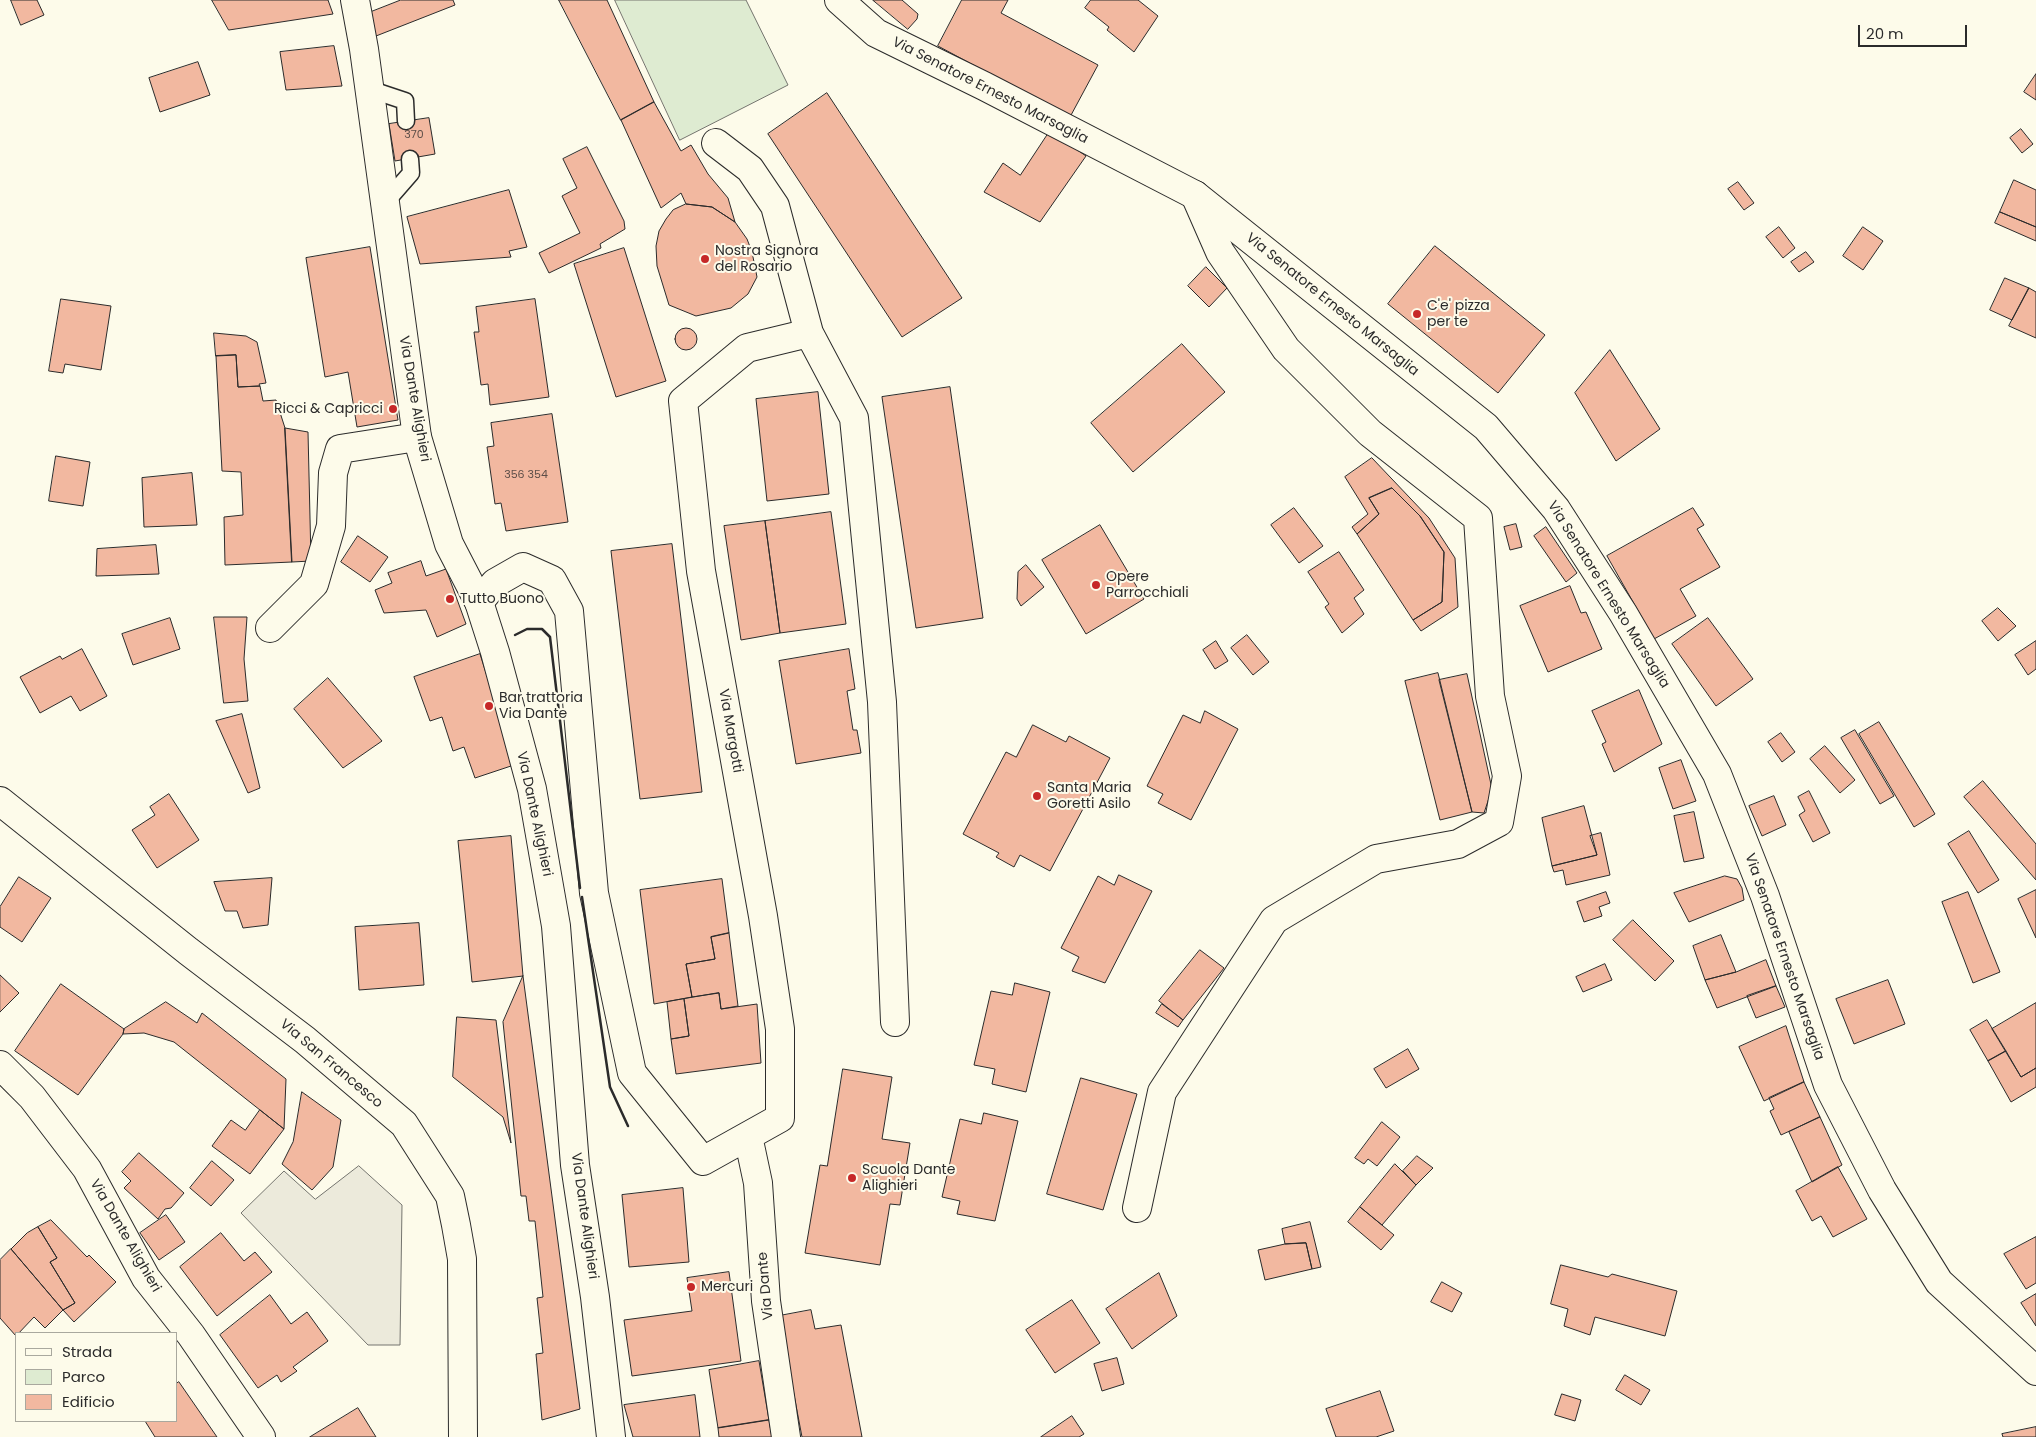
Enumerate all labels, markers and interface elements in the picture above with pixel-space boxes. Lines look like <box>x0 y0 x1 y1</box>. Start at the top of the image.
scale bar <box>1861 15 1970 47</box>
text: 20 m <box>1866 23 1904 44</box>
street label: Via Senatore Ernesto Marsaglia <box>889 34 1091 148</box>
house number: 370 <box>404 128 424 142</box>
street label: Via Senatore Ernesto Marsaglia <box>1242 230 1422 380</box>
place label: Nostra Signora del Rosario <box>715 243 818 276</box>
marker: Nostra Signora del Rosario <box>699 253 711 265</box>
place label: C'e' pizza per te <box>1427 298 1490 331</box>
marker: C'e' pizza per te <box>1411 308 1423 320</box>
street label: Via Dante Alighieri <box>395 335 433 463</box>
place label: Ricci & Capricci <box>274 401 383 417</box>
marker: Ricci & Capricci <box>387 403 399 415</box>
house number: 356 354 <box>504 468 548 482</box>
street label: Via Senatore Ernesto Marsaglia <box>1543 498 1673 692</box>
place label: Opere Parrocchiali <box>1106 569 1189 602</box>
marker: Opere Parrocchiali <box>1090 579 1102 591</box>
place label: Tutto Buono <box>460 591 544 607</box>
marker: Tutto Buono <box>444 593 456 605</box>
street label: Via Margotti <box>714 688 746 774</box>
place label: Bar trattoria Via Dante <box>499 690 583 722</box>
marker: Bar trattoria Via Dante <box>483 700 495 712</box>
street label: Via Dante Alighieri <box>513 750 555 878</box>
place label: Santa Maria Goretti Asilo <box>1047 780 1132 812</box>
marker: Santa Maria Goretti Asilo <box>1031 790 1043 802</box>
street label: Via Senatore Ernesto Marsaglia <box>1741 851 1827 1063</box>
street label: Via San Francesco <box>276 1016 386 1112</box>
street label: Via Dante Alighieri <box>567 1152 601 1280</box>
place label: Scuola Dante Alighieri <box>862 1162 955 1194</box>
marker: Scuola Dante Alighieri <box>846 1172 858 1184</box>
street label: Via Dante Alighieri <box>86 1177 164 1295</box>
street label: Via Dante <box>755 1251 777 1321</box>
place label: Mercuri <box>701 1279 753 1295</box>
marker: Mercuri <box>685 1281 697 1293</box>
legend <box>15 1332 178 1422</box>
text: Strada <box>62 1341 112 1362</box>
text: Parco <box>62 1366 105 1387</box>
text: Edificio <box>62 1391 115 1412</box>

